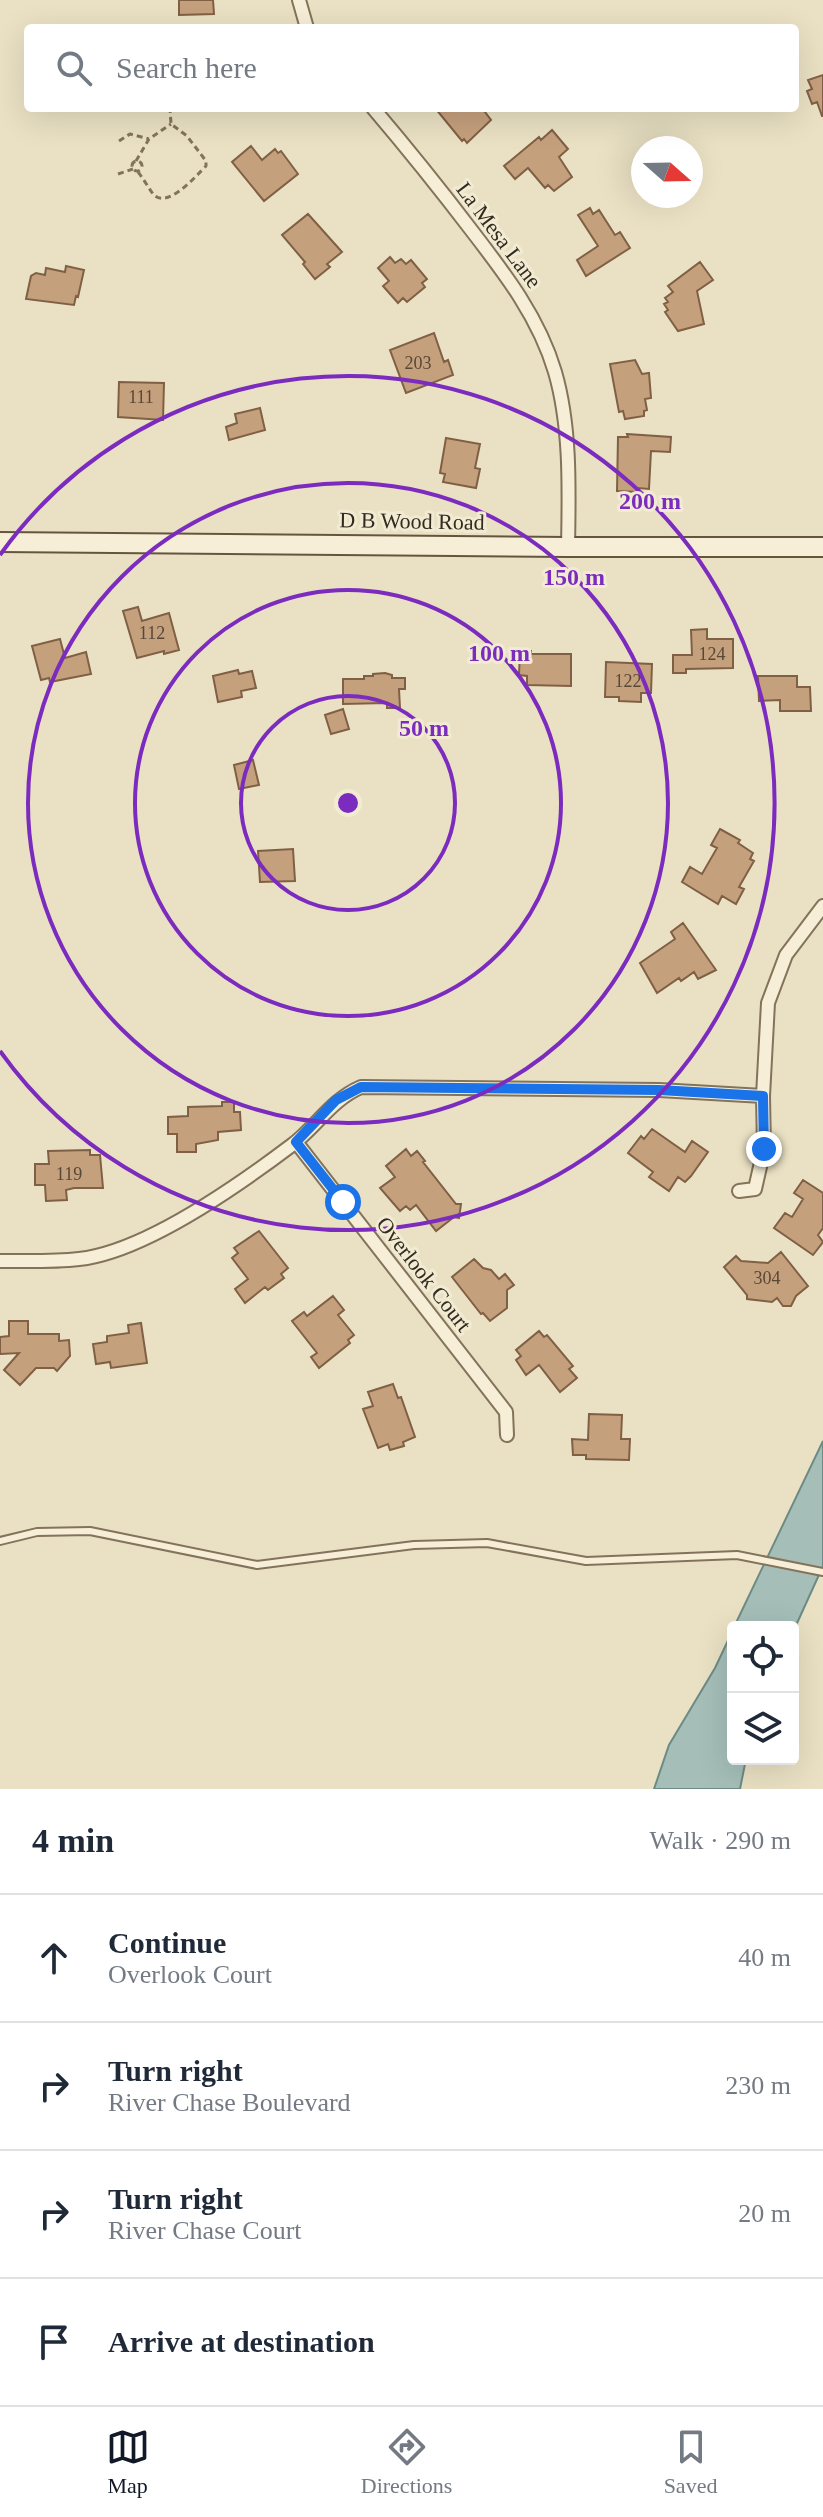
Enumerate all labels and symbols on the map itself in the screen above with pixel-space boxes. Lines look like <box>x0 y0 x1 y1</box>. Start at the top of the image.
north arrow <box>631 136 703 208</box>
street label: La Mesa Lane <box>451 177 547 293</box>
house number: 203 <box>405 353 432 373</box>
house number: 111 <box>128 387 154 407</box>
text: 200 m <box>619 488 681 514</box>
street label: D B Wood Road <box>339 507 485 535</box>
text: 150 m <box>543 564 605 590</box>
house number: 112 <box>139 623 165 643</box>
text: 100 m <box>468 640 530 666</box>
house number: 124 <box>699 644 726 664</box>
house number: 122 <box>615 671 642 691</box>
text: 50 m <box>399 715 449 741</box>
centre of rings <box>334 789 362 817</box>
route end <box>746 1131 782 1167</box>
house number: 119 <box>56 1164 82 1184</box>
route start <box>325 1184 361 1220</box>
street label: Overlook Court <box>371 1212 477 1336</box>
house number: 304 <box>754 1268 781 1288</box>

